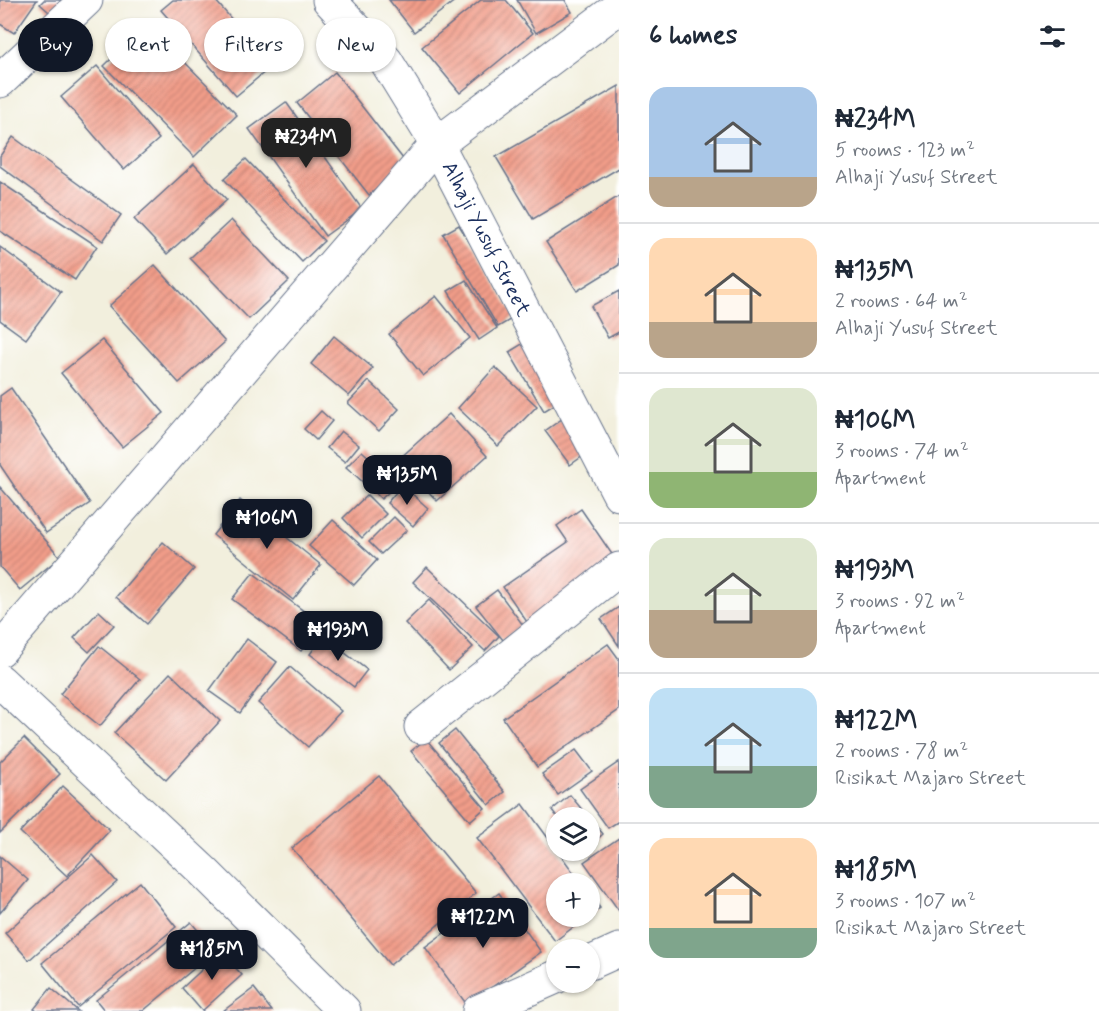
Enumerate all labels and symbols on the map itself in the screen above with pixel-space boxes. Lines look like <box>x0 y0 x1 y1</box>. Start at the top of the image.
pin: ₦234M <box>264 118 348 169</box>
street label: Alhaji Yusuf Street <box>435 157 537 322</box>
pin: ₦135M <box>365 455 449 506</box>
pin: ₦106M <box>225 499 309 550</box>
pin: ₦193M <box>296 611 380 662</box>
pin: ₦122M <box>441 898 525 949</box>
pin: ₦185M <box>170 930 254 981</box>

